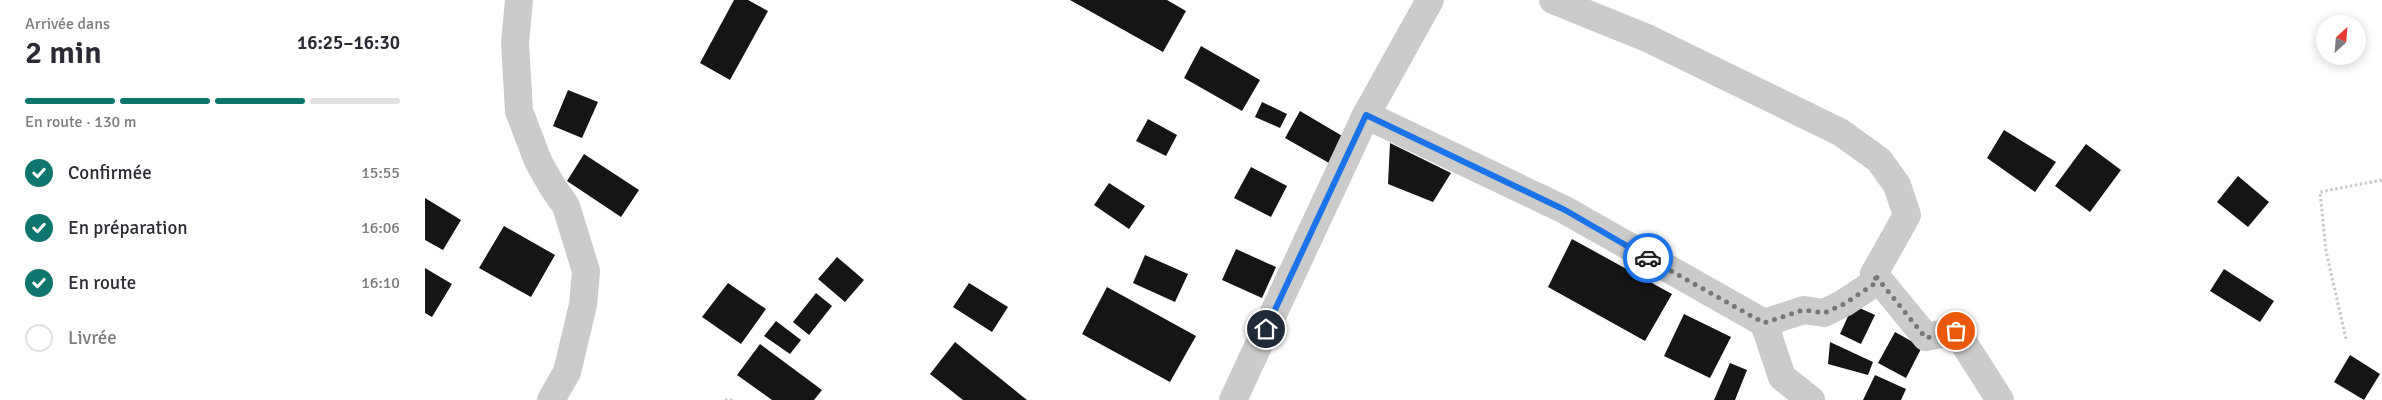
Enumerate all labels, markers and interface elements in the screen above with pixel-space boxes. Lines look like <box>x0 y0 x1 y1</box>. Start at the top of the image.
text: Arrivée dans <box>25 14 110 34</box>
north arrow <box>2316 15 2366 65</box>
map controls <box>2316 15 2366 65</box>
text: 16:25–16:30 <box>297 31 400 55</box>
text: 2 min <box>25 33 102 72</box>
text: En route · 130 m <box>25 112 137 132</box>
icon: check <box>25 159 53 187</box>
text: Confirmée <box>68 161 152 185</box>
text: 15:55 <box>361 163 400 183</box>
icon: check <box>25 214 53 242</box>
text: En préparation <box>68 216 188 240</box>
text: 16:06 <box>361 218 400 238</box>
courier <box>1623 233 1673 283</box>
icon: car <box>1634 244 1662 272</box>
icon: check <box>25 269 53 297</box>
text: En route <box>68 271 136 295</box>
text: 16:10 <box>361 273 400 293</box>
pin <box>1245 308 1287 350</box>
pin <box>1935 310 1977 352</box>
icon: home <box>1252 315 1280 343</box>
icon: bag <box>1942 317 1970 345</box>
text: Livrée <box>68 326 117 350</box>

